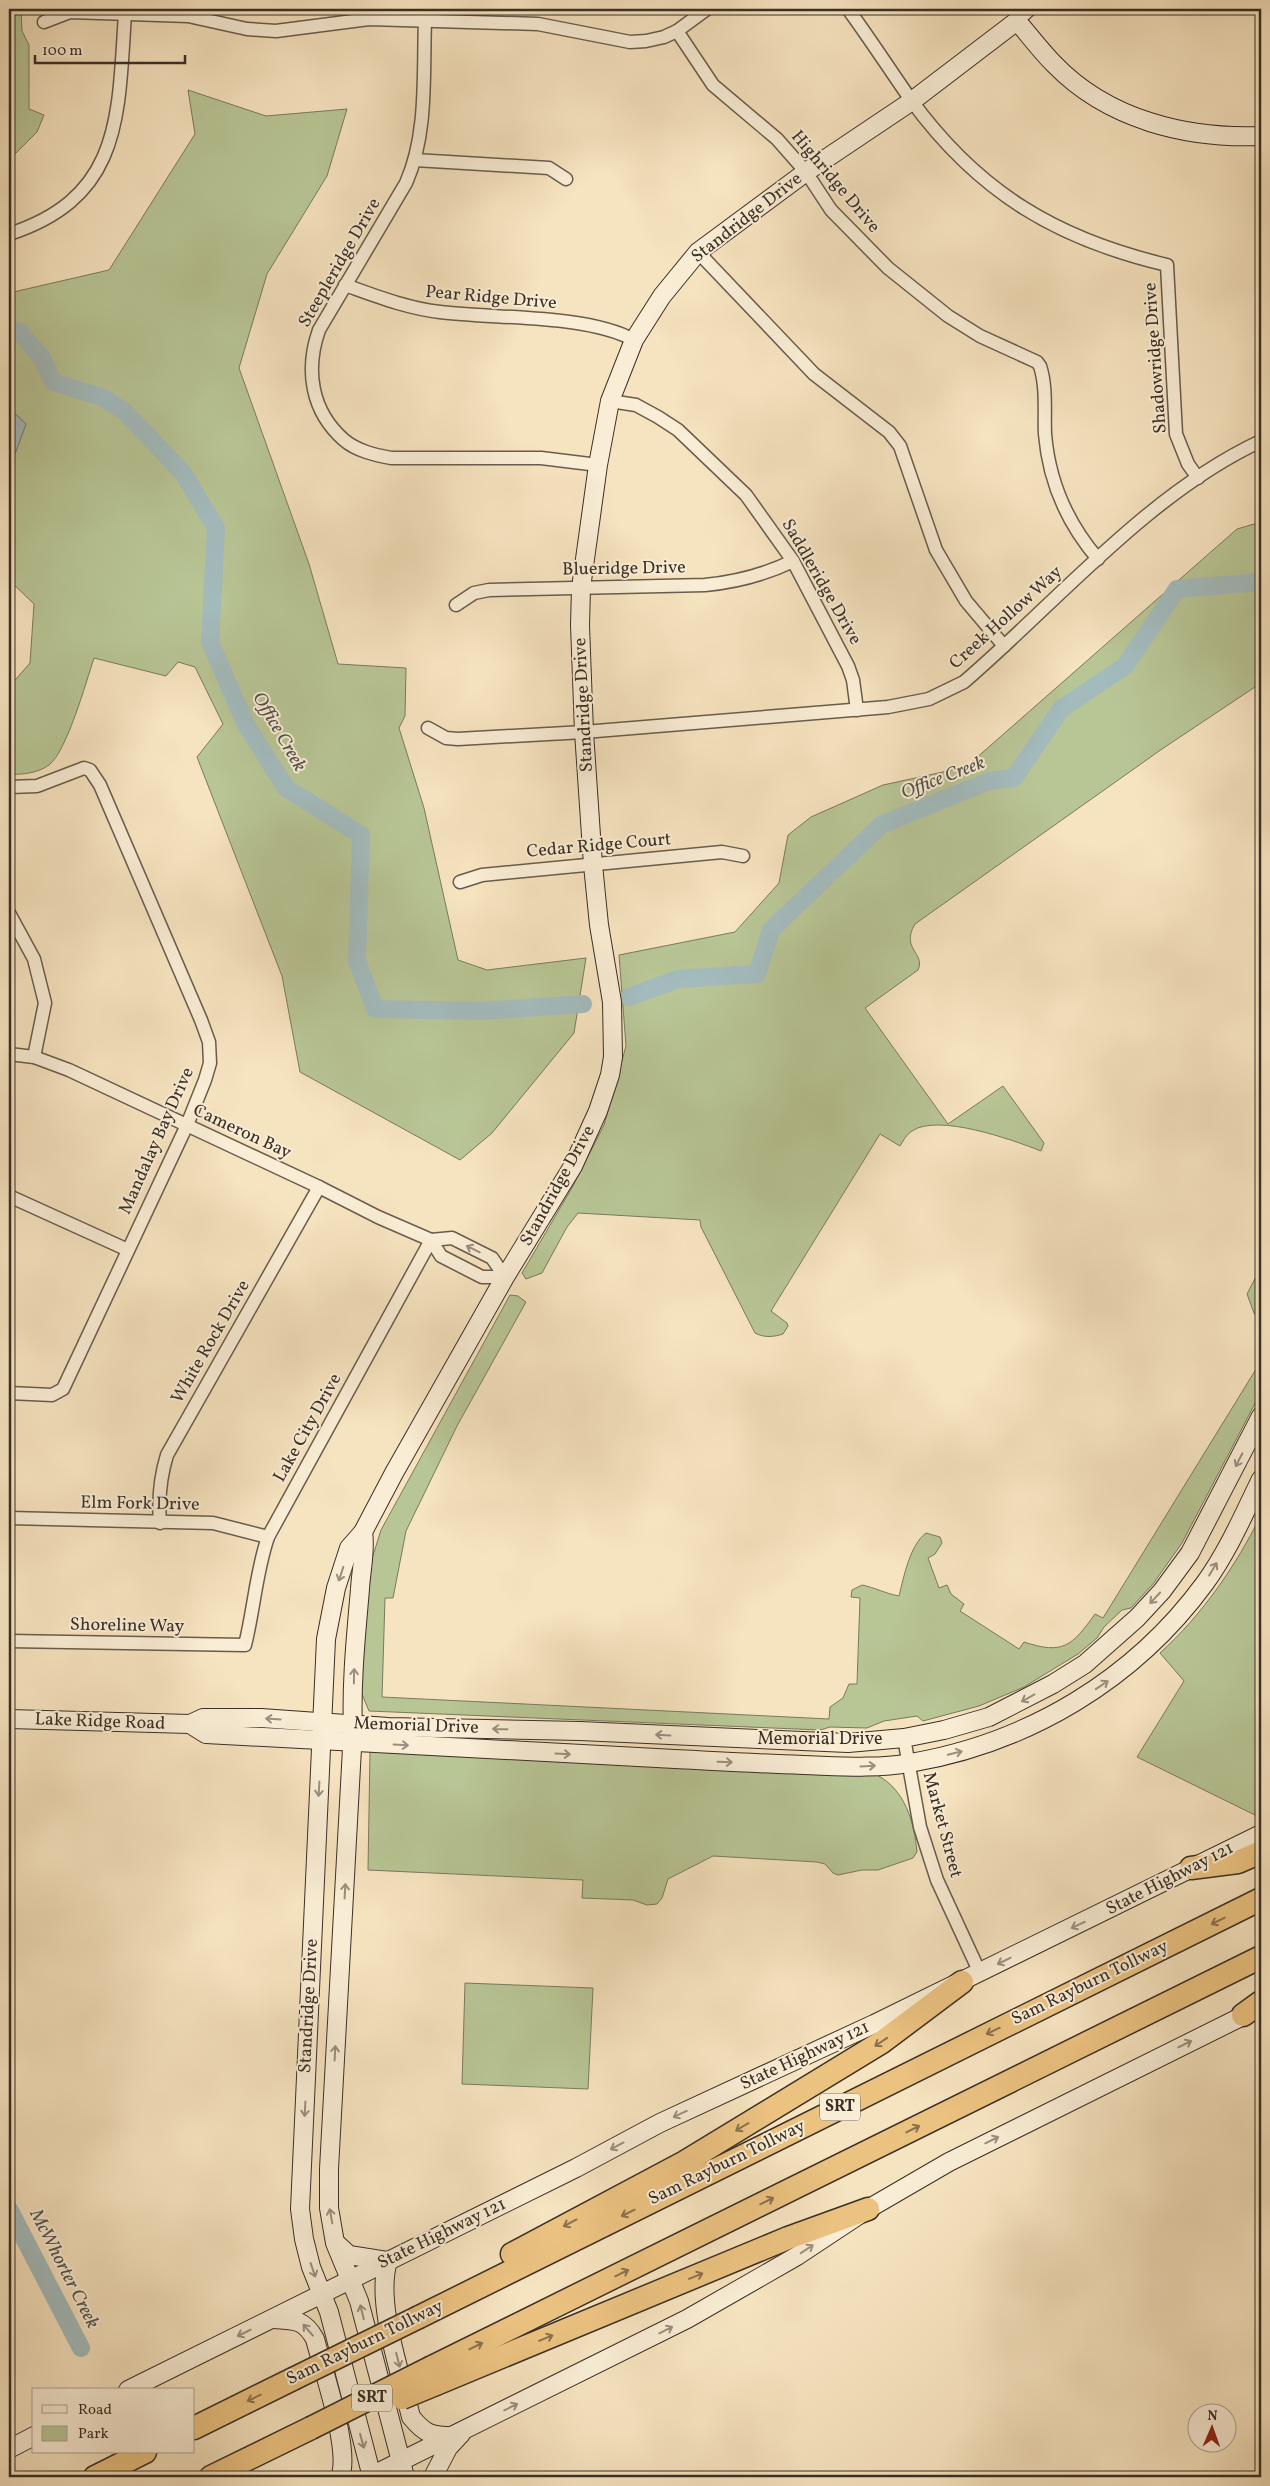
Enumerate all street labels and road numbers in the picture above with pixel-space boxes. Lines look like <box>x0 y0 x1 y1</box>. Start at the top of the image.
street label: Highridge Drive <box>785 125 885 239</box>
street label: Standridge Drive <box>686 167 808 269</box>
street label: Steepleridge Drive <box>293 194 387 332</box>
street label: Pear Ridge Drive <box>424 280 558 316</box>
street label: Shadowridge Drive <box>1138 282 1174 434</box>
street label: Saddleridge Drive <box>775 514 867 650</box>
street label: Blueridge Drive <box>562 555 686 583</box>
street label: Creek Hollow Way <box>944 560 1068 676</box>
street label: Standridge Drive <box>568 637 600 773</box>
street label: Cedar Ridge Court <box>526 827 672 865</box>
street label: Mandalay Bay Drive <box>113 1063 201 1219</box>
street label: Cameron Bay <box>189 1098 296 1166</box>
street label: Standridge Drive <box>514 1121 602 1251</box>
street label: White Rock Drive <box>165 1276 257 1408</box>
street label: Lake City Drive <box>268 1369 348 1487</box>
street label: Elm Fork Drive <box>80 1490 200 1518</box>
street label: Shoreline Way <box>70 1613 185 1640</box>
street label: Lake Ridge Road <box>34 1707 166 1737</box>
street label: Memorial Drive <box>353 1711 479 1741</box>
street label: Memorial Drive <box>757 1727 883 1752</box>
street label: Market Street <box>916 1769 968 1881</box>
street label: State Highway 121 <box>1102 1836 1238 1922</box>
street label: Sam Rayburn Tollway <box>1007 1934 1173 2032</box>
street label: Standridge Drive <box>293 1938 325 2074</box>
street label: State Highway 121 <box>736 2015 874 2097</box>
road number: SRT <box>820 2094 860 2120</box>
street label: Sam Rayburn Tollway <box>644 2114 810 2212</box>
street label: State Highway 121 <box>374 2192 510 2276</box>
street label: Sam Rayburn Tollway <box>282 2294 448 2392</box>
road number: SRT <box>352 2384 392 2412</box>

